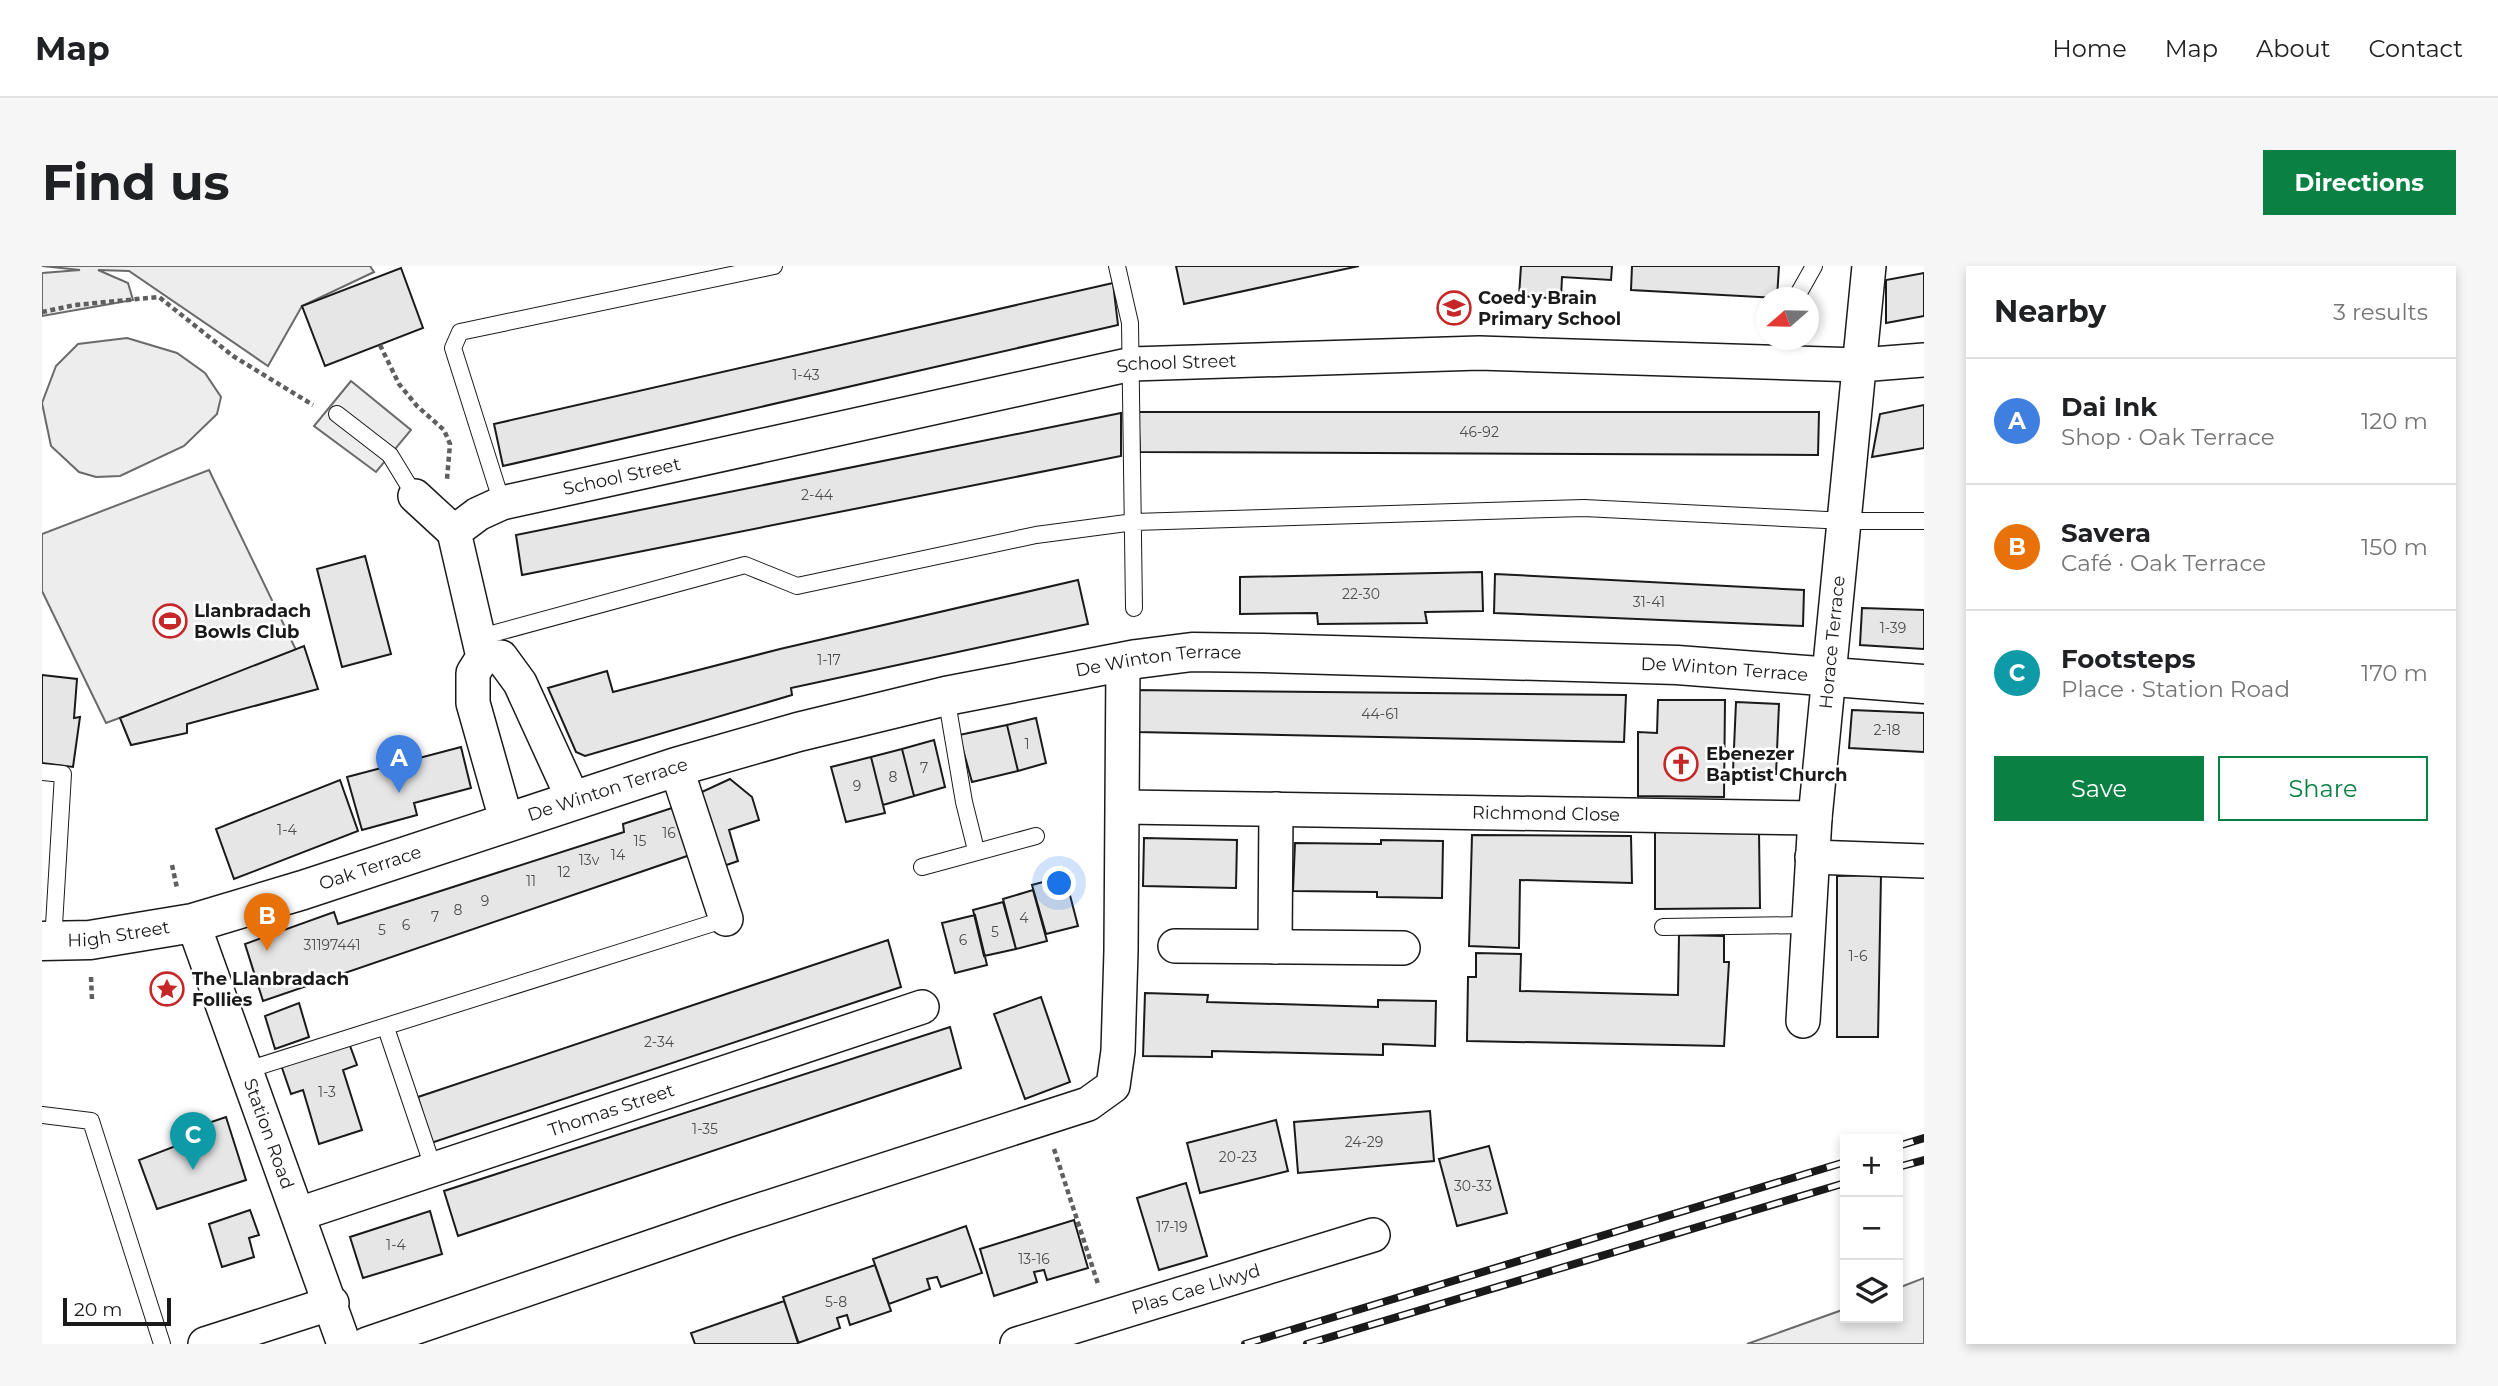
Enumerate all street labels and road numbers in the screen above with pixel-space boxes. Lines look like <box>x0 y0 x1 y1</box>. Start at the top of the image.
street label: School Street <box>1115 350 1237 378</box>
street label: School Street <box>561 453 683 500</box>
street label: Horace Terrace <box>1815 574 1850 710</box>
street label: De Winton Terrace <box>1073 641 1242 682</box>
street label: De Winton Terrace <box>1640 653 1809 686</box>
street label: De Winton Terrace <box>525 753 691 826</box>
street label: Richmond Close <box>1472 802 1620 826</box>
street label: Oak Terrace <box>316 841 424 895</box>
street label: High Street <box>67 916 171 951</box>
street label: Station Road <box>239 1075 299 1192</box>
street label: Thomas Street <box>545 1079 677 1141</box>
street label: Plas Cae Llwyd <box>1129 1259 1263 1319</box>

